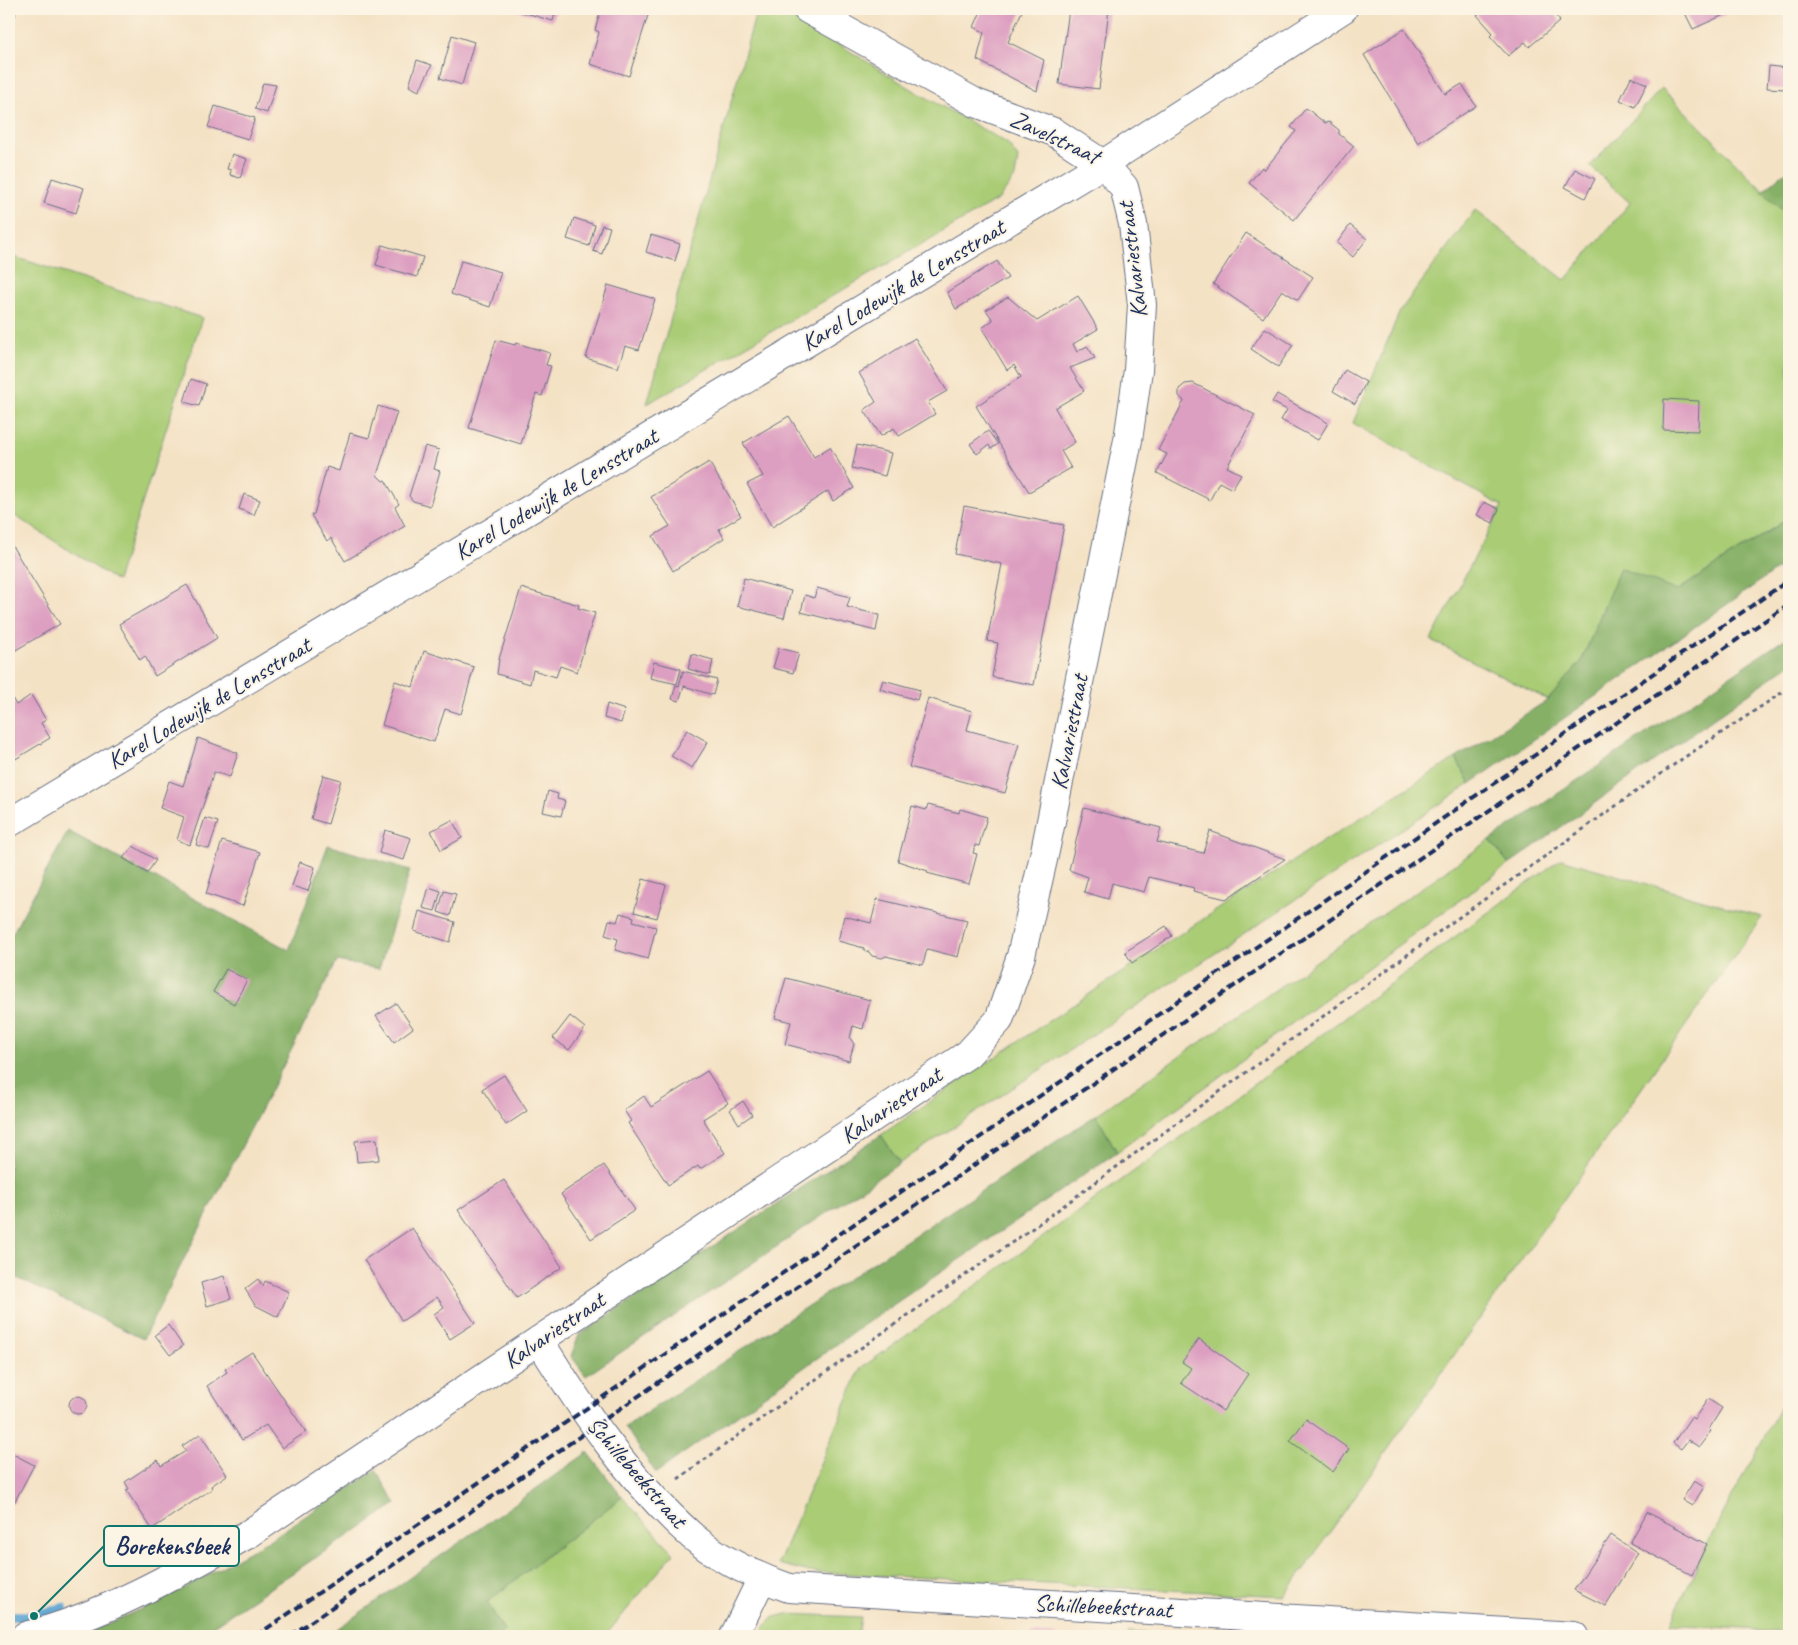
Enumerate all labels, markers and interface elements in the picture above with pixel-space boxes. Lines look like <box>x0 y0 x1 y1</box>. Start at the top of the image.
street label: Zavelstraat <box>1006 103 1107 172</box>
street label: Kalvariestraat <box>1110 198 1154 320</box>
street label: Karel Lodewijk de Lensstraat <box>796 211 1012 358</box>
street label: Karel Lodewijk de Lensstraat <box>449 420 665 567</box>
street label: Karel Lodewijk de Lensstraat <box>102 629 318 776</box>
street label: Kalvariestraat <box>1043 670 1095 792</box>
street label: Kalvariestraat <box>834 1059 949 1150</box>
street label: Kalvariestraat <box>497 1284 612 1375</box>
street label: Schillebeekstraat <box>580 1410 695 1535</box>
callout: Borekensbeek <box>104 1526 239 1566</box>
text: Borekensbeek <box>115 1530 232 1562</box>
street label: Schillebeekstraat <box>1033 1587 1175 1625</box>

